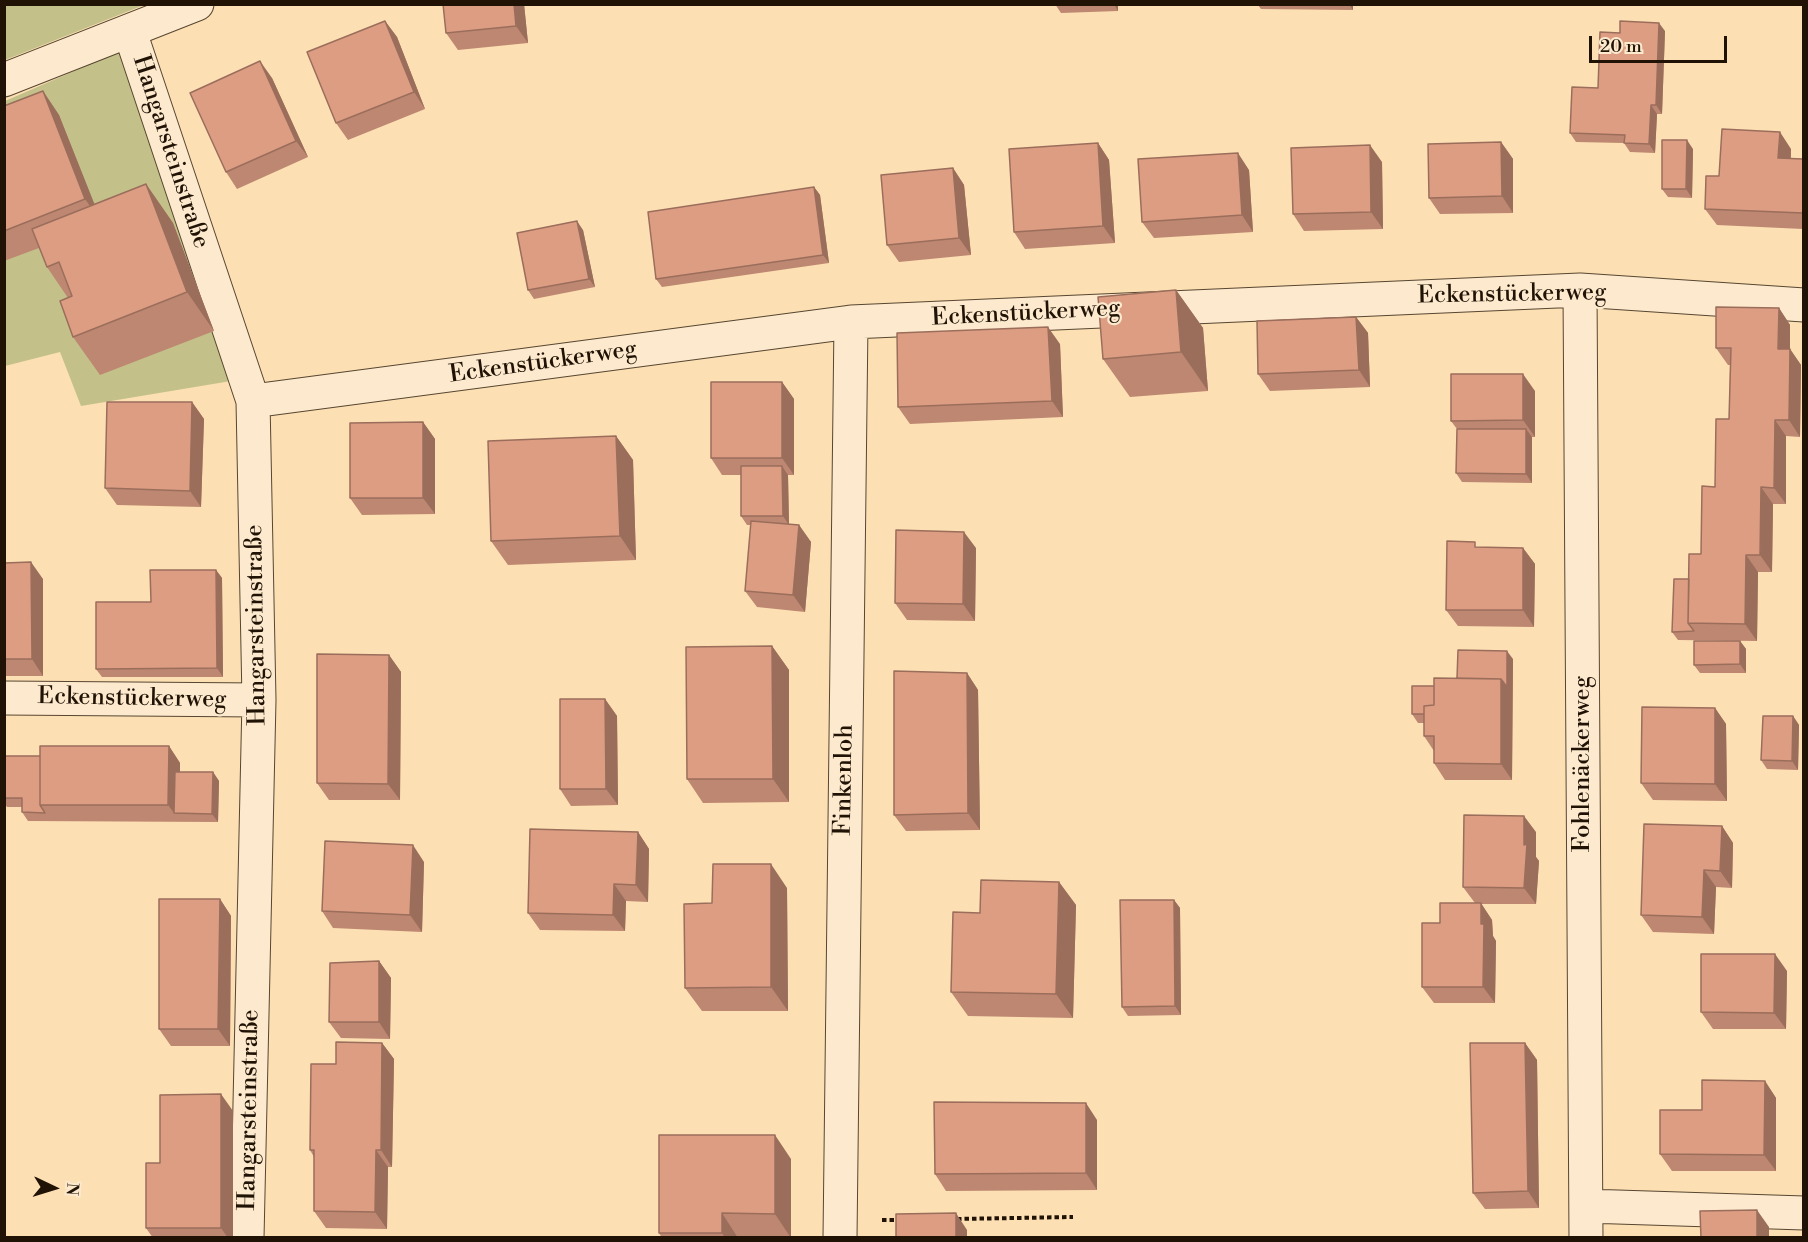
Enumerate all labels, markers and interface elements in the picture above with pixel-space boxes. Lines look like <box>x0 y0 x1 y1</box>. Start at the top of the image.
scale bar <box>1592 24 1730 62</box>
text: 20 m <box>1600 35 1642 58</box>
street label: Hangarsteinstraße <box>125 52 215 252</box>
street label: Eckenstückerweg <box>1417 279 1607 311</box>
street label: Eckenstückerweg <box>931 295 1121 333</box>
street label: Eckenstückerweg <box>447 336 639 390</box>
street label: Hangarsteinstraße <box>241 524 273 726</box>
street label: Fohlenäckerweg <box>1569 676 1597 852</box>
street label: Eckenstückerweg <box>37 683 227 715</box>
street label: Finkenloh <box>830 724 860 836</box>
street label: Hangarsteinstraße <box>234 1009 266 1211</box>
north arrow <box>24 1158 84 1218</box>
text: N <box>62 1182 82 1196</box>

